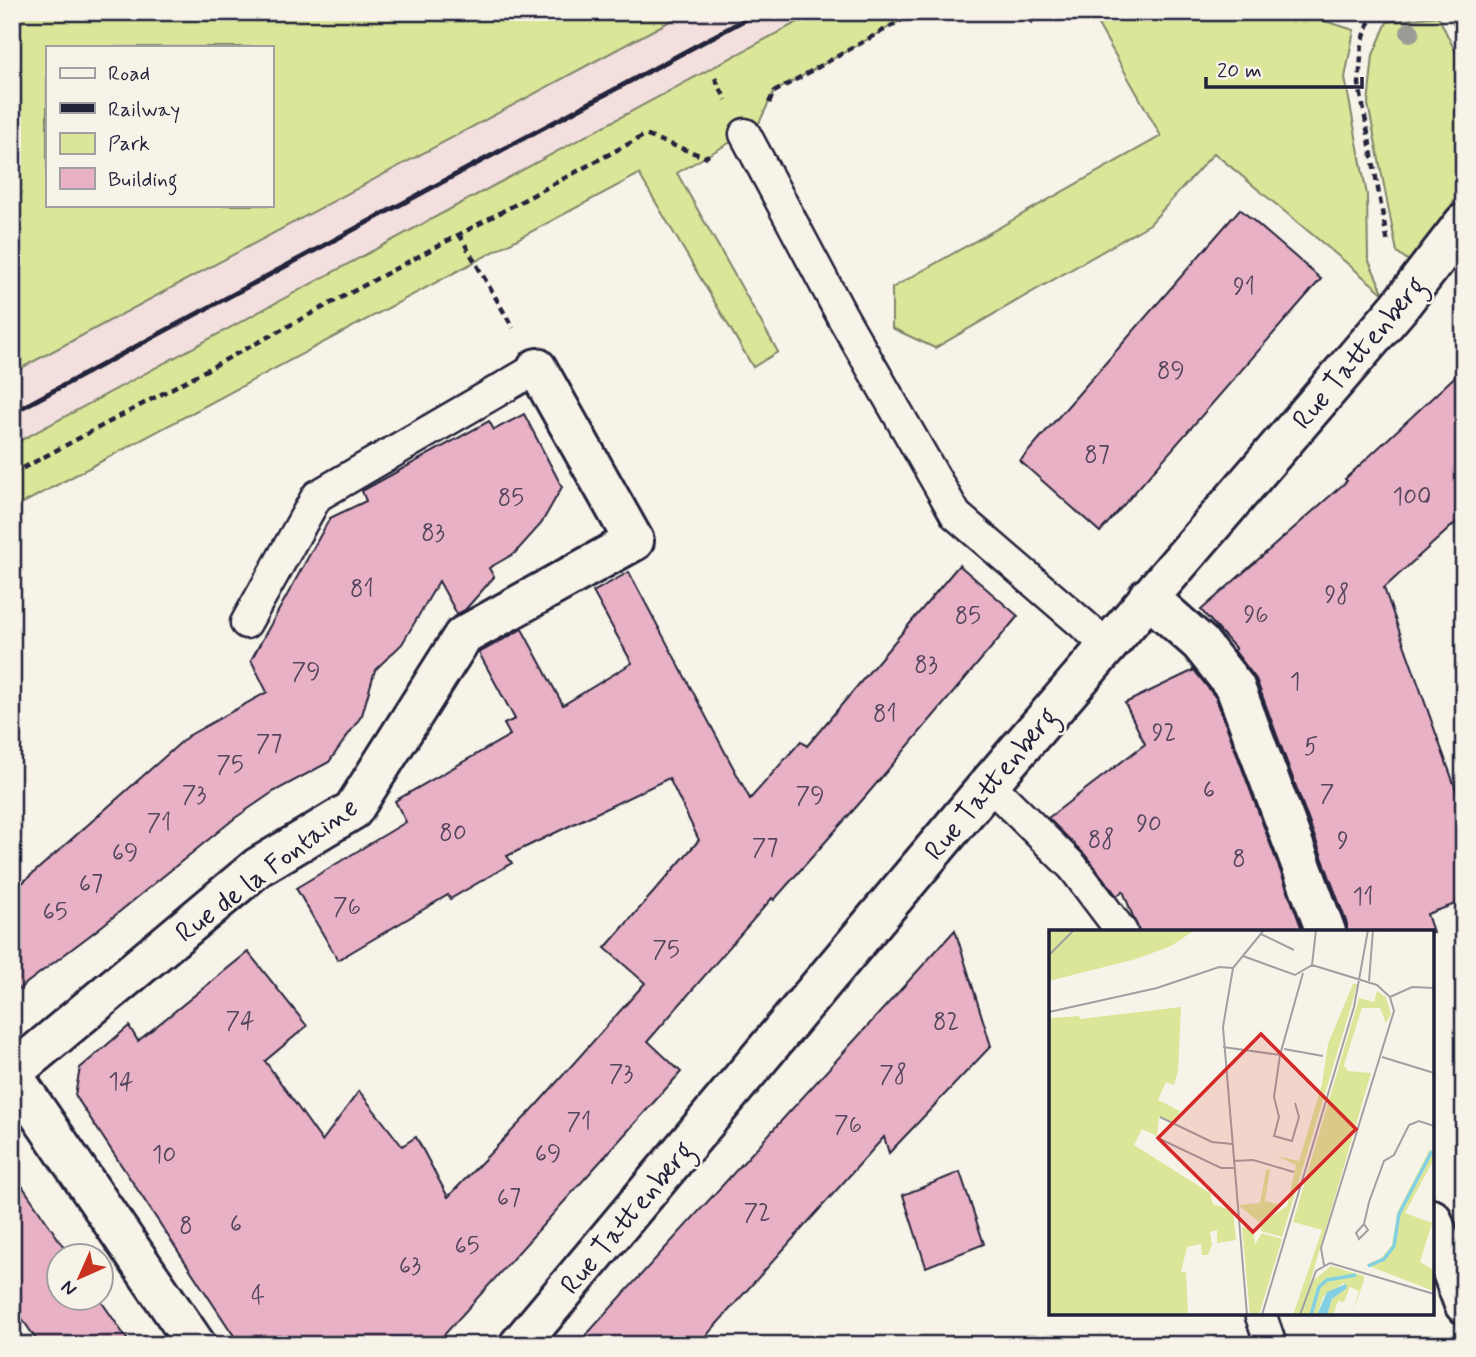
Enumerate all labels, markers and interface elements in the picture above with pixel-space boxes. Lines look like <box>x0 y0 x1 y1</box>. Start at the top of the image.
legend <box>46 46 273 206</box>
scale bar <box>1206 46 1362 90</box>
text: 20 m <box>1217 57 1262 85</box>
text: Road <box>108 60 150 88</box>
text: Railway <box>108 96 180 124</box>
text: Park <box>108 130 150 158</box>
text: Building <box>108 166 178 196</box>
street label: Rue Tattenberg <box>1285 269 1437 440</box>
house number: 91 <box>1233 272 1255 303</box>
house number: 89 <box>1157 356 1185 387</box>
house number: 87 <box>1084 440 1110 471</box>
house number: 100 <box>1393 482 1431 513</box>
house number: 85 <box>498 483 524 514</box>
house number: 83 <box>421 518 445 549</box>
house number: 81 <box>350 574 374 605</box>
house number: 98 <box>1325 580 1349 611</box>
house number: 96 <box>1243 600 1269 631</box>
house number: 85 <box>955 601 981 632</box>
house number: 83 <box>914 650 938 681</box>
house number: 79 <box>292 657 320 688</box>
house number: 1 <box>1290 667 1300 698</box>
house number: 81 <box>873 699 897 730</box>
street label: Rue Tattenberg <box>917 700 1069 871</box>
house number: 92 <box>1152 718 1176 749</box>
house number: 77 <box>256 729 282 760</box>
house number: 5 <box>1304 732 1318 763</box>
house number: 75 <box>216 750 244 781</box>
house number: 6 <box>1203 775 1215 806</box>
house number: 7 <box>1320 779 1334 810</box>
house number: 73 <box>182 780 206 811</box>
house number: 79 <box>796 781 824 812</box>
street label: Rue de la Fontaine <box>168 790 367 952</box>
house number: 71 <box>147 808 171 839</box>
house number: 90 <box>1136 809 1162 840</box>
house number: 80 <box>439 818 467 849</box>
house number: 88 <box>1088 825 1114 856</box>
house number: 9 <box>1337 826 1349 857</box>
house number: 77 <box>752 833 778 864</box>
house number: 69 <box>112 838 138 869</box>
house number: 8 <box>1232 844 1246 875</box>
house number: 67 <box>79 869 103 900</box>
house number: 11 <box>1352 882 1374 913</box>
house number: 76 <box>333 892 361 923</box>
house number: 65 <box>42 897 68 928</box>
inset map <box>1049 930 1434 1315</box>
house number: 75 <box>652 935 680 966</box>
house number: 74 <box>225 1006 255 1037</box>
house number: 82 <box>933 1007 959 1038</box>
house number: 73 <box>609 1059 633 1090</box>
house number: 78 <box>879 1060 907 1091</box>
house number: 14 <box>108 1067 134 1098</box>
house number: 71 <box>567 1107 591 1138</box>
house number: 76 <box>834 1110 862 1141</box>
street label: Rue Tattenberg <box>553 1134 705 1305</box>
house number: 69 <box>535 1139 561 1170</box>
house number: 10 <box>152 1140 176 1171</box>
house number: 67 <box>497 1183 521 1214</box>
house number: 72 <box>743 1198 771 1229</box>
house number: 6 <box>230 1209 242 1240</box>
house number: 8 <box>179 1211 193 1242</box>
house number: 65 <box>454 1231 480 1262</box>
north arrow <box>46 1242 116 1312</box>
house number: 63 <box>399 1251 421 1282</box>
text: N <box>56 1275 82 1301</box>
house number: 4 <box>251 1281 265 1312</box>

